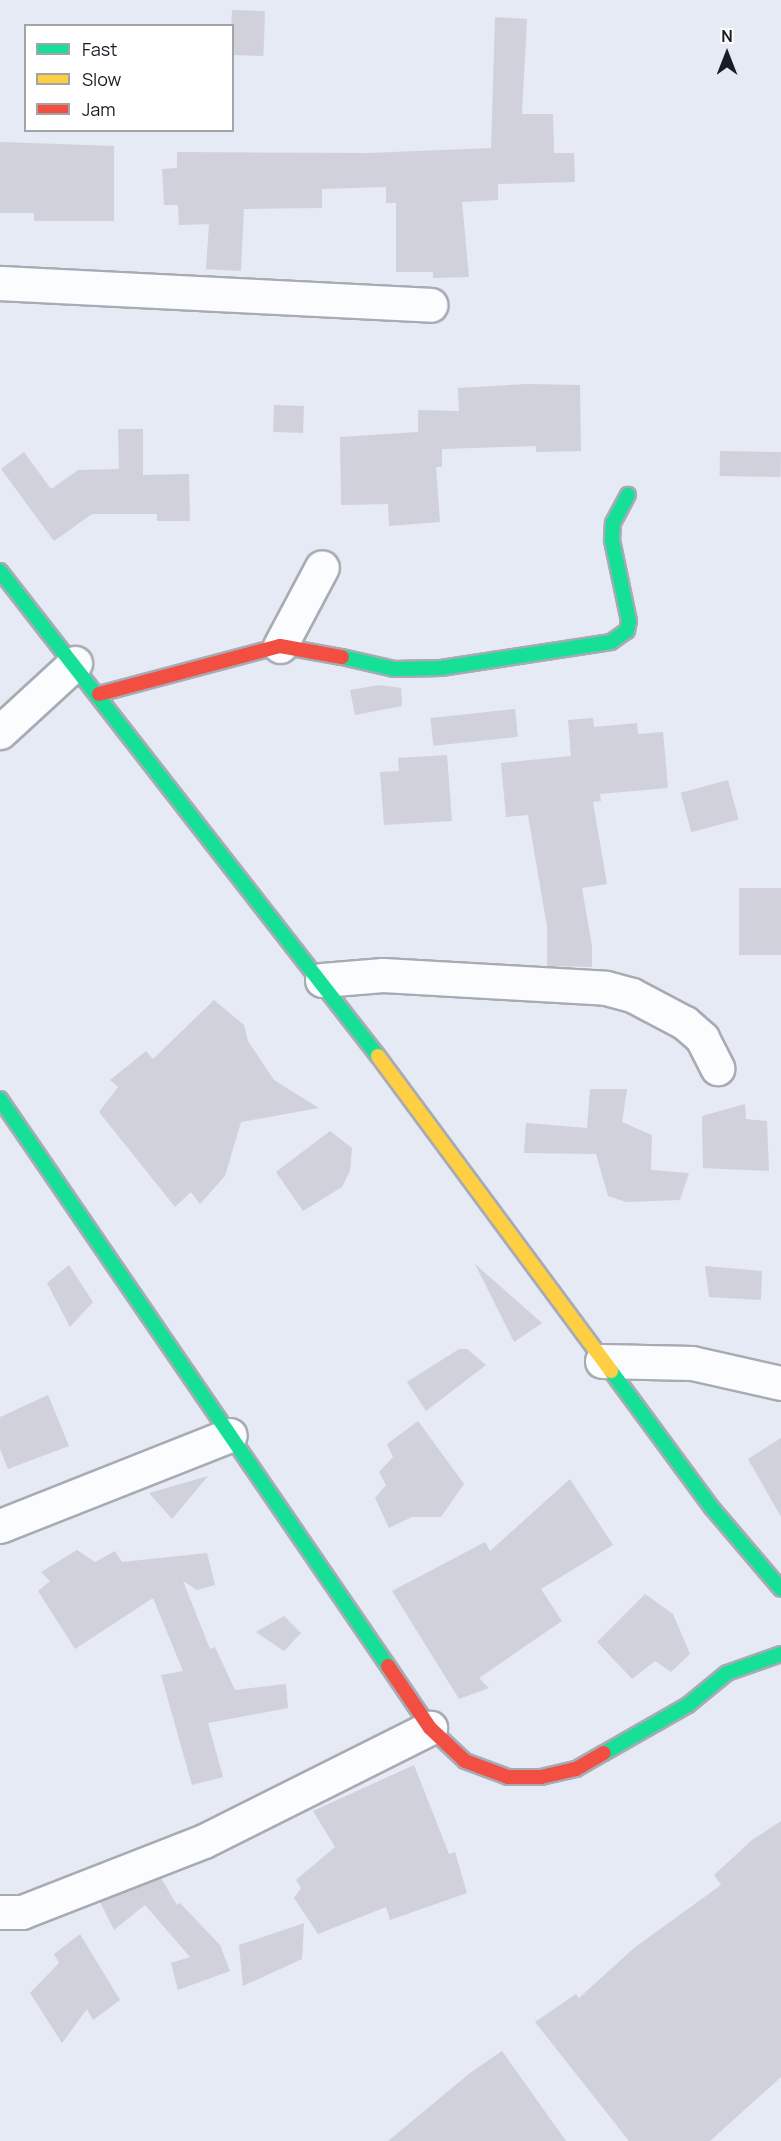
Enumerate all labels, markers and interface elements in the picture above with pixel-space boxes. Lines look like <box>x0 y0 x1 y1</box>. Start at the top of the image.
legend <box>24 24 234 132</box>
north arrow <box>697 24 757 84</box>
text: N <box>721 25 733 47</box>
text: Fast <box>82 37 117 61</box>
text: Slow <box>82 67 121 91</box>
text: Jam <box>82 97 116 121</box>

